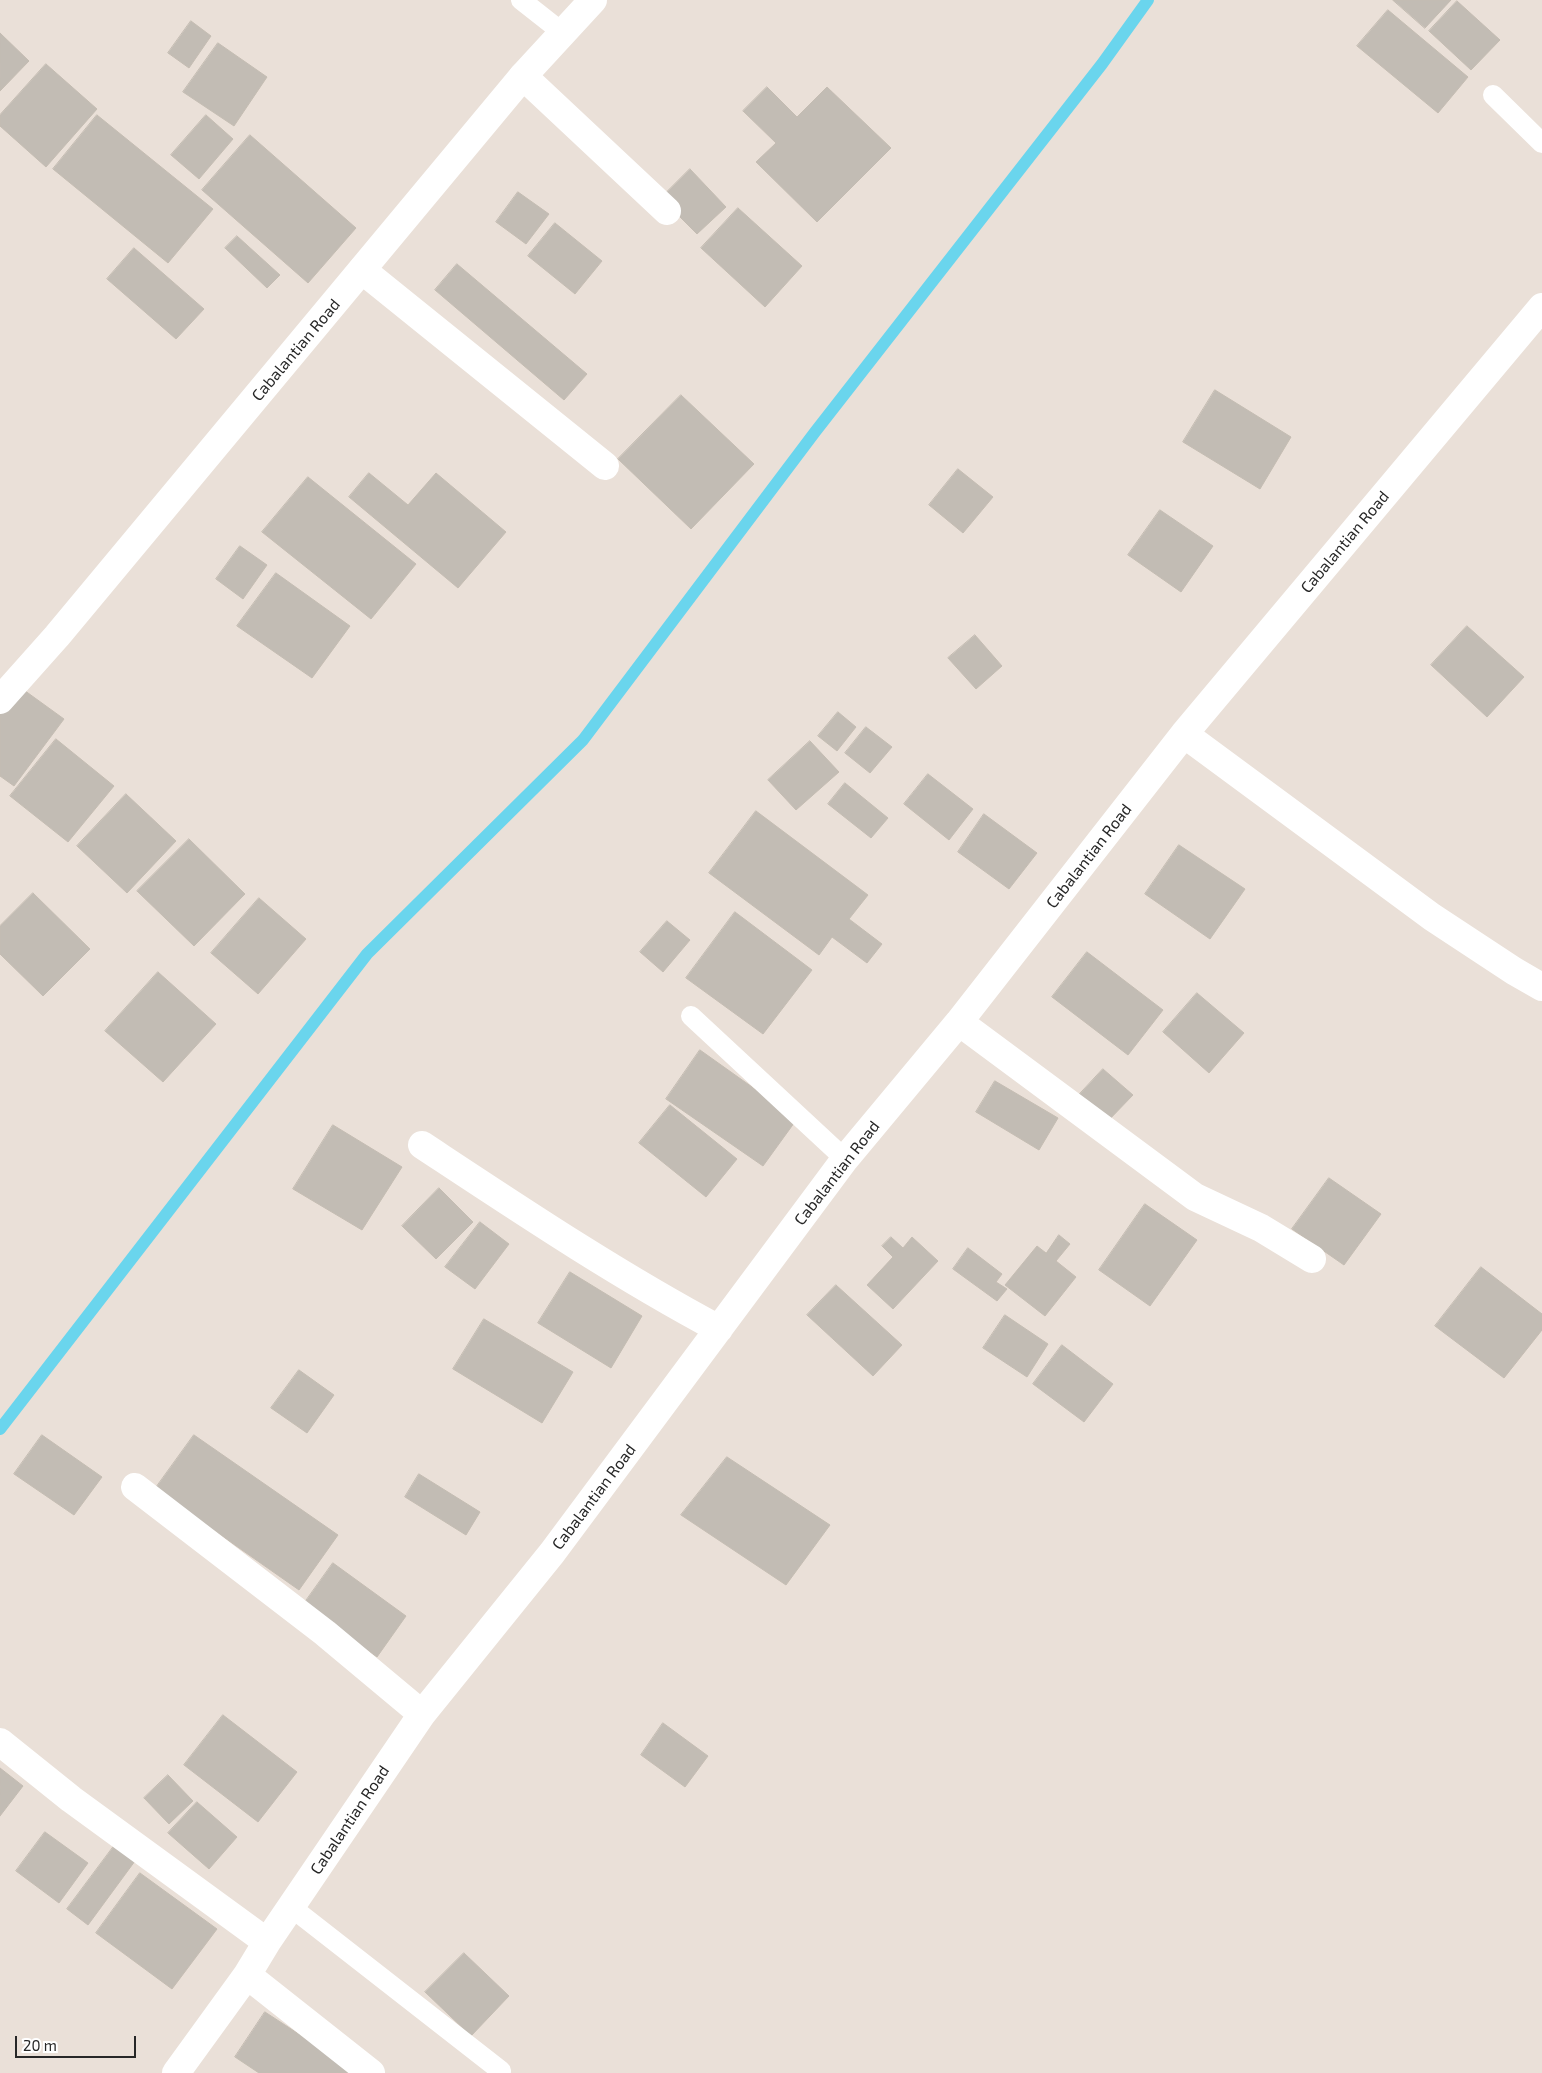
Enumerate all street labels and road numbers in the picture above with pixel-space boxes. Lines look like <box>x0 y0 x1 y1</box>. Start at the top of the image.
street label: Cabalantian Road <box>248 295 344 405</box>
street label: Cabalantian Road <box>1297 487 1393 597</box>
street label: Cabalantian Road <box>1042 800 1136 912</box>
street label: Cabalantian Road <box>790 1117 884 1229</box>
street label: Cabalantian Road <box>548 1440 640 1554</box>
street label: Cabalantian Road <box>306 1762 394 1878</box>

